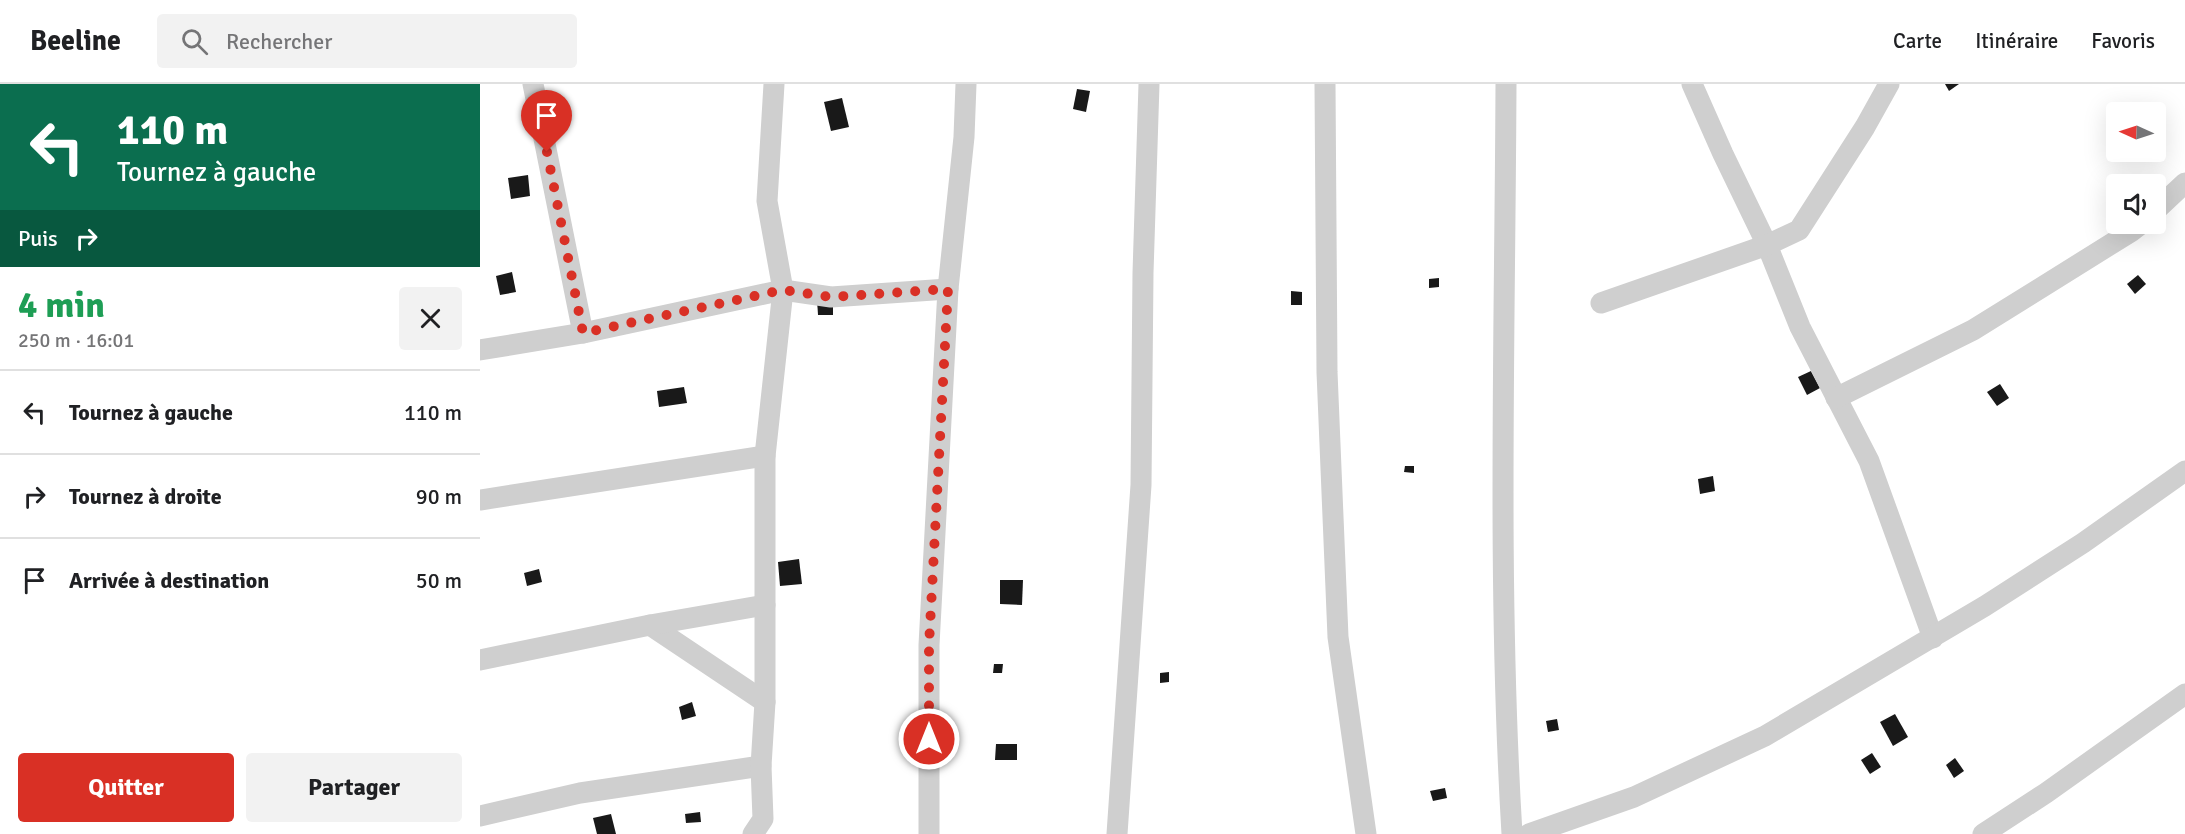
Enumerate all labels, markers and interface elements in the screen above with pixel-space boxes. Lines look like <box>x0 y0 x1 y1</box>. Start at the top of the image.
search box <box>157 14 577 68</box>
text: Beeline <box>30 24 121 58</box>
icon: search <box>178 25 211 58</box>
text: Rechercher <box>226 28 332 55</box>
text: Carte <box>1893 28 1942 54</box>
text: Itinéraire <box>1975 28 2058 54</box>
text: Favoris <box>2091 28 2155 54</box>
pin <box>521 90 572 152</box>
icon: arrive <box>530 99 563 132</box>
north arrow <box>2106 102 2166 162</box>
map controls <box>2106 102 2166 234</box>
text: 110 m <box>117 105 228 156</box>
icon: left <box>18 108 96 186</box>
text: Tournez à gauche <box>117 156 316 189</box>
button: sound <box>2106 174 2166 234</box>
icon: right <box>70 222 103 255</box>
text: Puis <box>18 225 58 252</box>
text: 4 min <box>18 283 105 328</box>
button: close <box>399 287 462 350</box>
text: 250 m · 16:01 <box>18 328 134 353</box>
icon: left <box>18 396 51 429</box>
text: Tournez à gauche <box>69 399 233 426</box>
text: 110 m <box>404 399 462 426</box>
icon: right <box>18 480 51 513</box>
text: Tournez à droite <box>69 483 222 510</box>
text: 90 m <box>416 483 462 510</box>
icon: arrive <box>18 564 51 597</box>
text: Arrivée à destination <box>69 567 269 594</box>
text: 50 m <box>416 567 462 594</box>
position arrow <box>897 707 961 771</box>
button: Quitter <box>18 753 234 822</box>
button: Partager <box>246 753 462 822</box>

